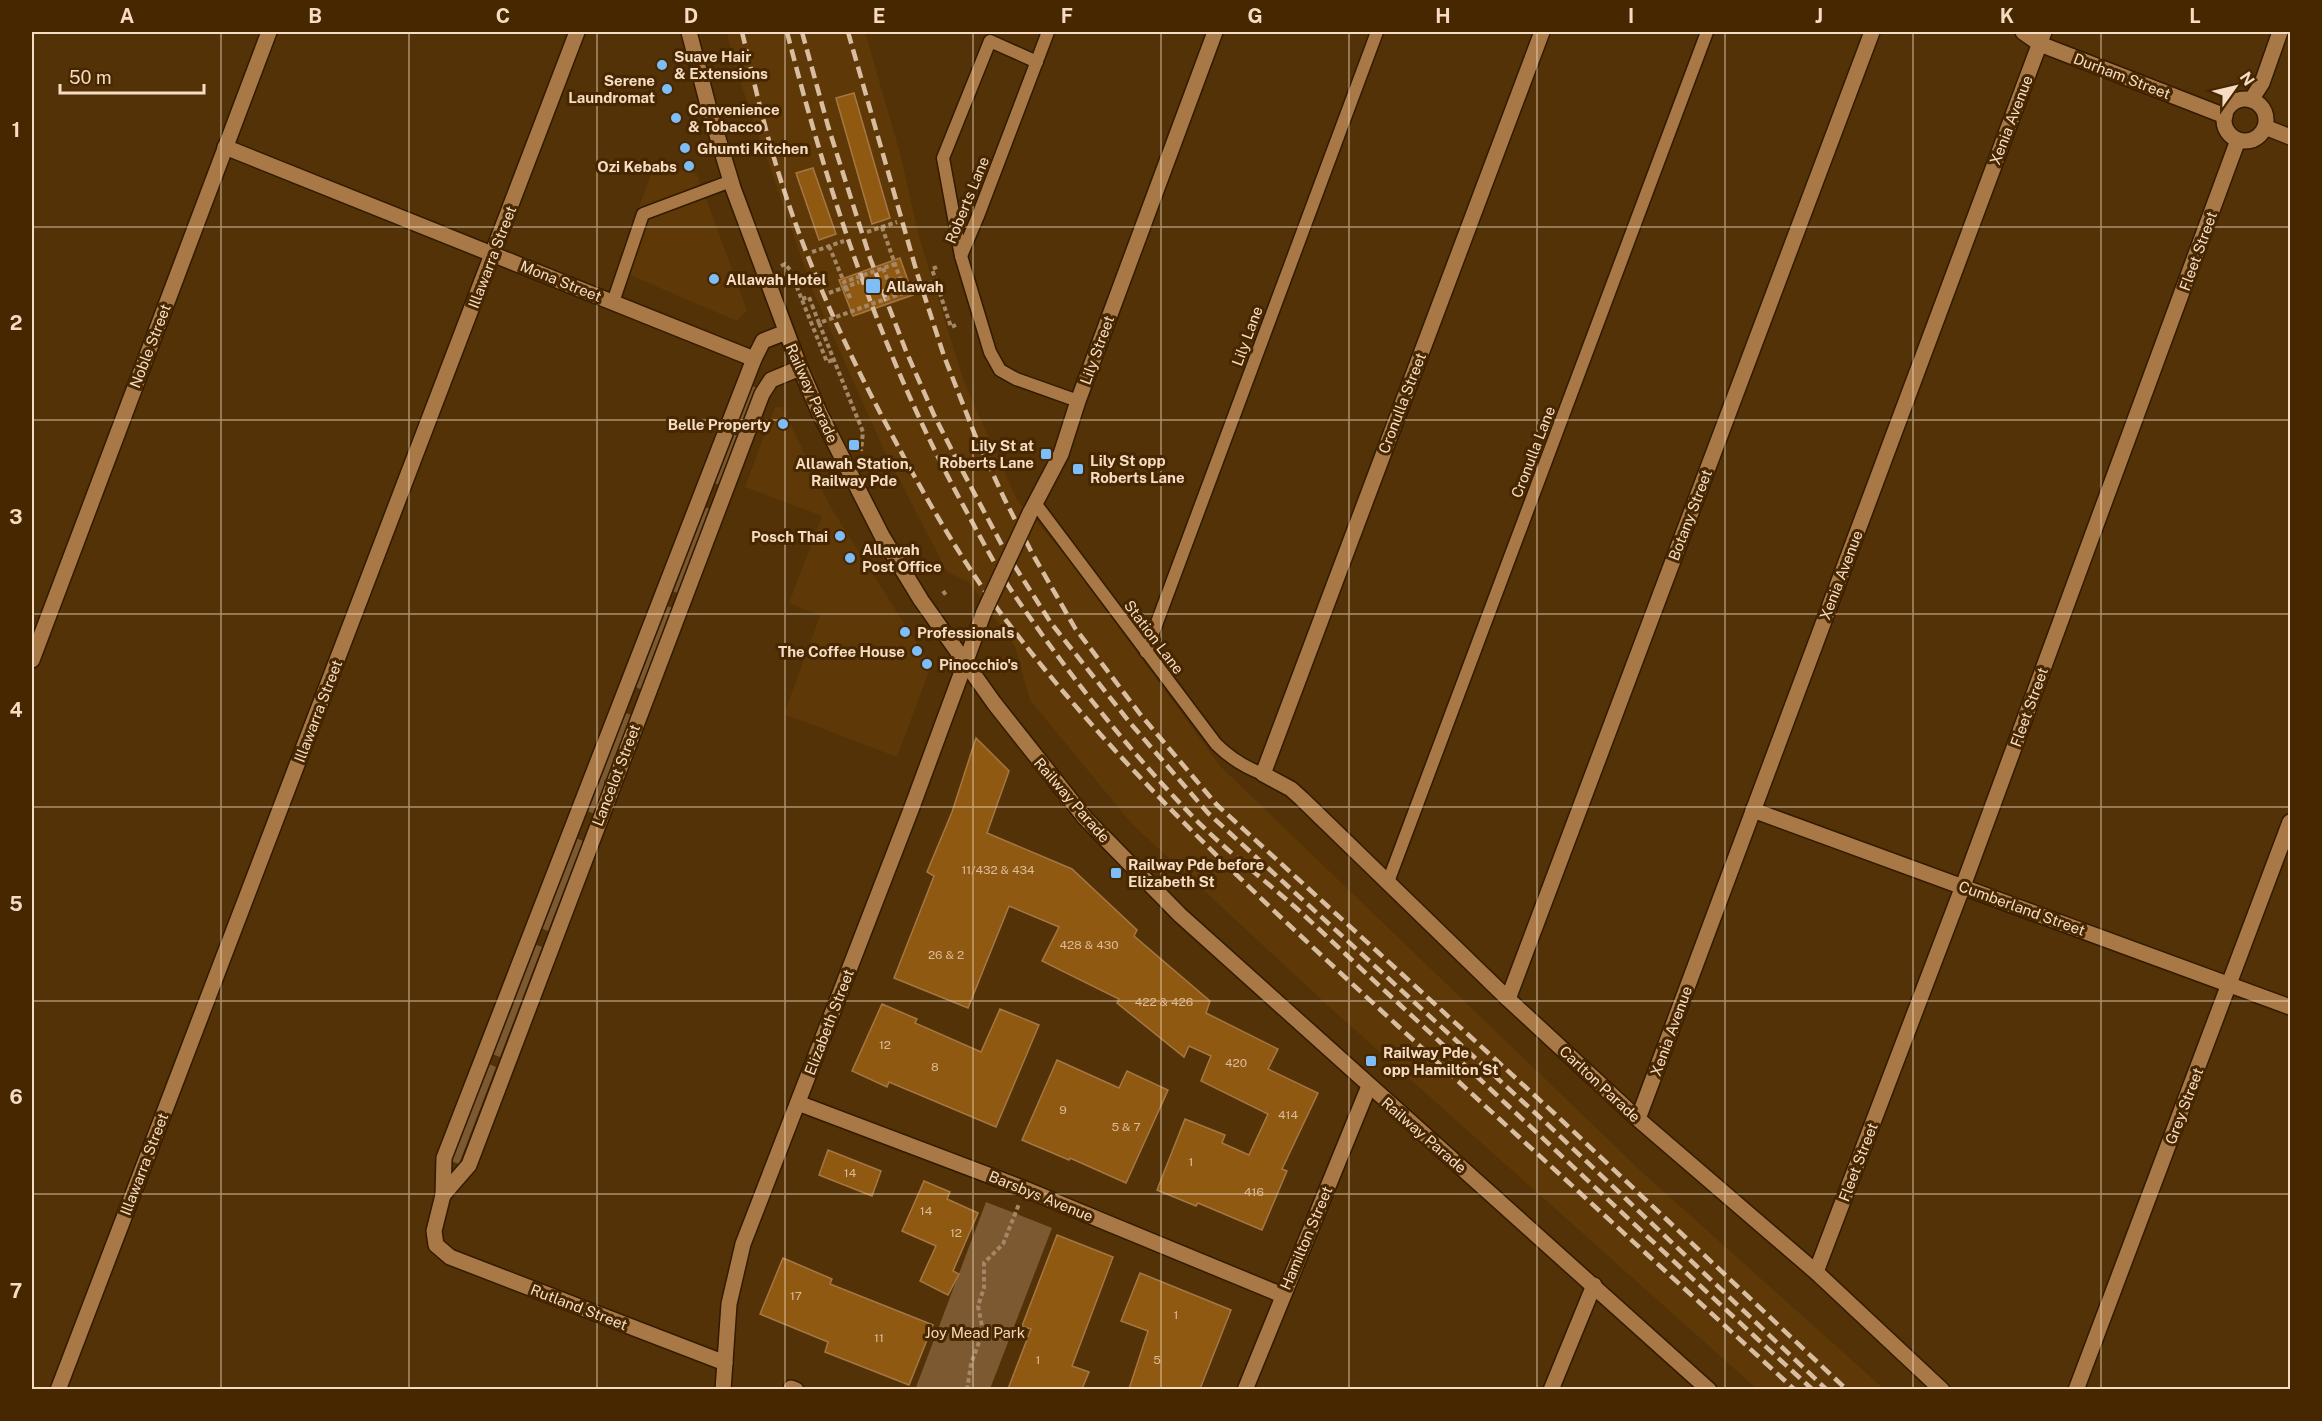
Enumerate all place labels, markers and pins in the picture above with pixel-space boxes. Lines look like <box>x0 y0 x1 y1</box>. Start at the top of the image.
place label: Suave Hair & Extensions <box>674 48 768 82</box>
marker: Suave Hair & Extensions <box>655 58 669 72</box>
place label: Serene Laundromat <box>568 72 655 106</box>
marker: Serene Laundromat <box>660 82 674 96</box>
place label: Convenience & Tobacco <box>688 101 780 135</box>
marker: Convenience & Tobacco <box>669 111 683 125</box>
place label: Ghumti Kitchen <box>697 140 808 157</box>
marker: Ghumti Kitchen <box>678 141 692 155</box>
place label: Ozi Kebabs <box>597 158 677 175</box>
marker: Ozi Kebabs <box>682 159 696 173</box>
place label: Allawah Hotel <box>726 271 826 288</box>
marker: Allawah Hotel <box>707 272 721 286</box>
marker: Allawah <box>864 277 882 295</box>
place label: Allawah <box>886 278 944 295</box>
place label: Belle Property <box>668 416 772 433</box>
marker: Belle Property <box>776 417 790 431</box>
place label: Lily St at Roberts Lane <box>939 437 1034 471</box>
marker: Allawah Station, Railway Pde <box>847 438 861 452</box>
marker: Lily St at Roberts Lane <box>1039 447 1053 461</box>
place label: Lily St opp Roberts Lane <box>1090 452 1185 486</box>
place label: Allawah Station, Railway Pde <box>795 455 913 489</box>
marker: Lily St opp Roberts Lane <box>1071 462 1085 476</box>
place label: Posch Thai <box>751 528 828 545</box>
marker: Posch Thai <box>833 529 847 543</box>
place label: Allawah Post Office <box>862 541 942 575</box>
marker: Allawah Post Office <box>843 551 857 565</box>
place label: Professionals <box>917 624 1014 641</box>
marker: Professionals <box>898 625 912 639</box>
place label: The Coffee House <box>778 643 905 660</box>
marker: The Coffee House <box>910 644 924 658</box>
place label: Pinocchio's <box>939 656 1018 673</box>
marker: Pinocchio's <box>920 657 934 671</box>
place label: Railway Pde before Elizabeth St <box>1128 856 1264 890</box>
marker: Railway Pde before Elizabeth St <box>1109 866 1123 880</box>
place label: Railway Pde opp Hamilton St <box>1383 1044 1498 1078</box>
marker: Railway Pde opp Hamilton St <box>1364 1054 1378 1068</box>

